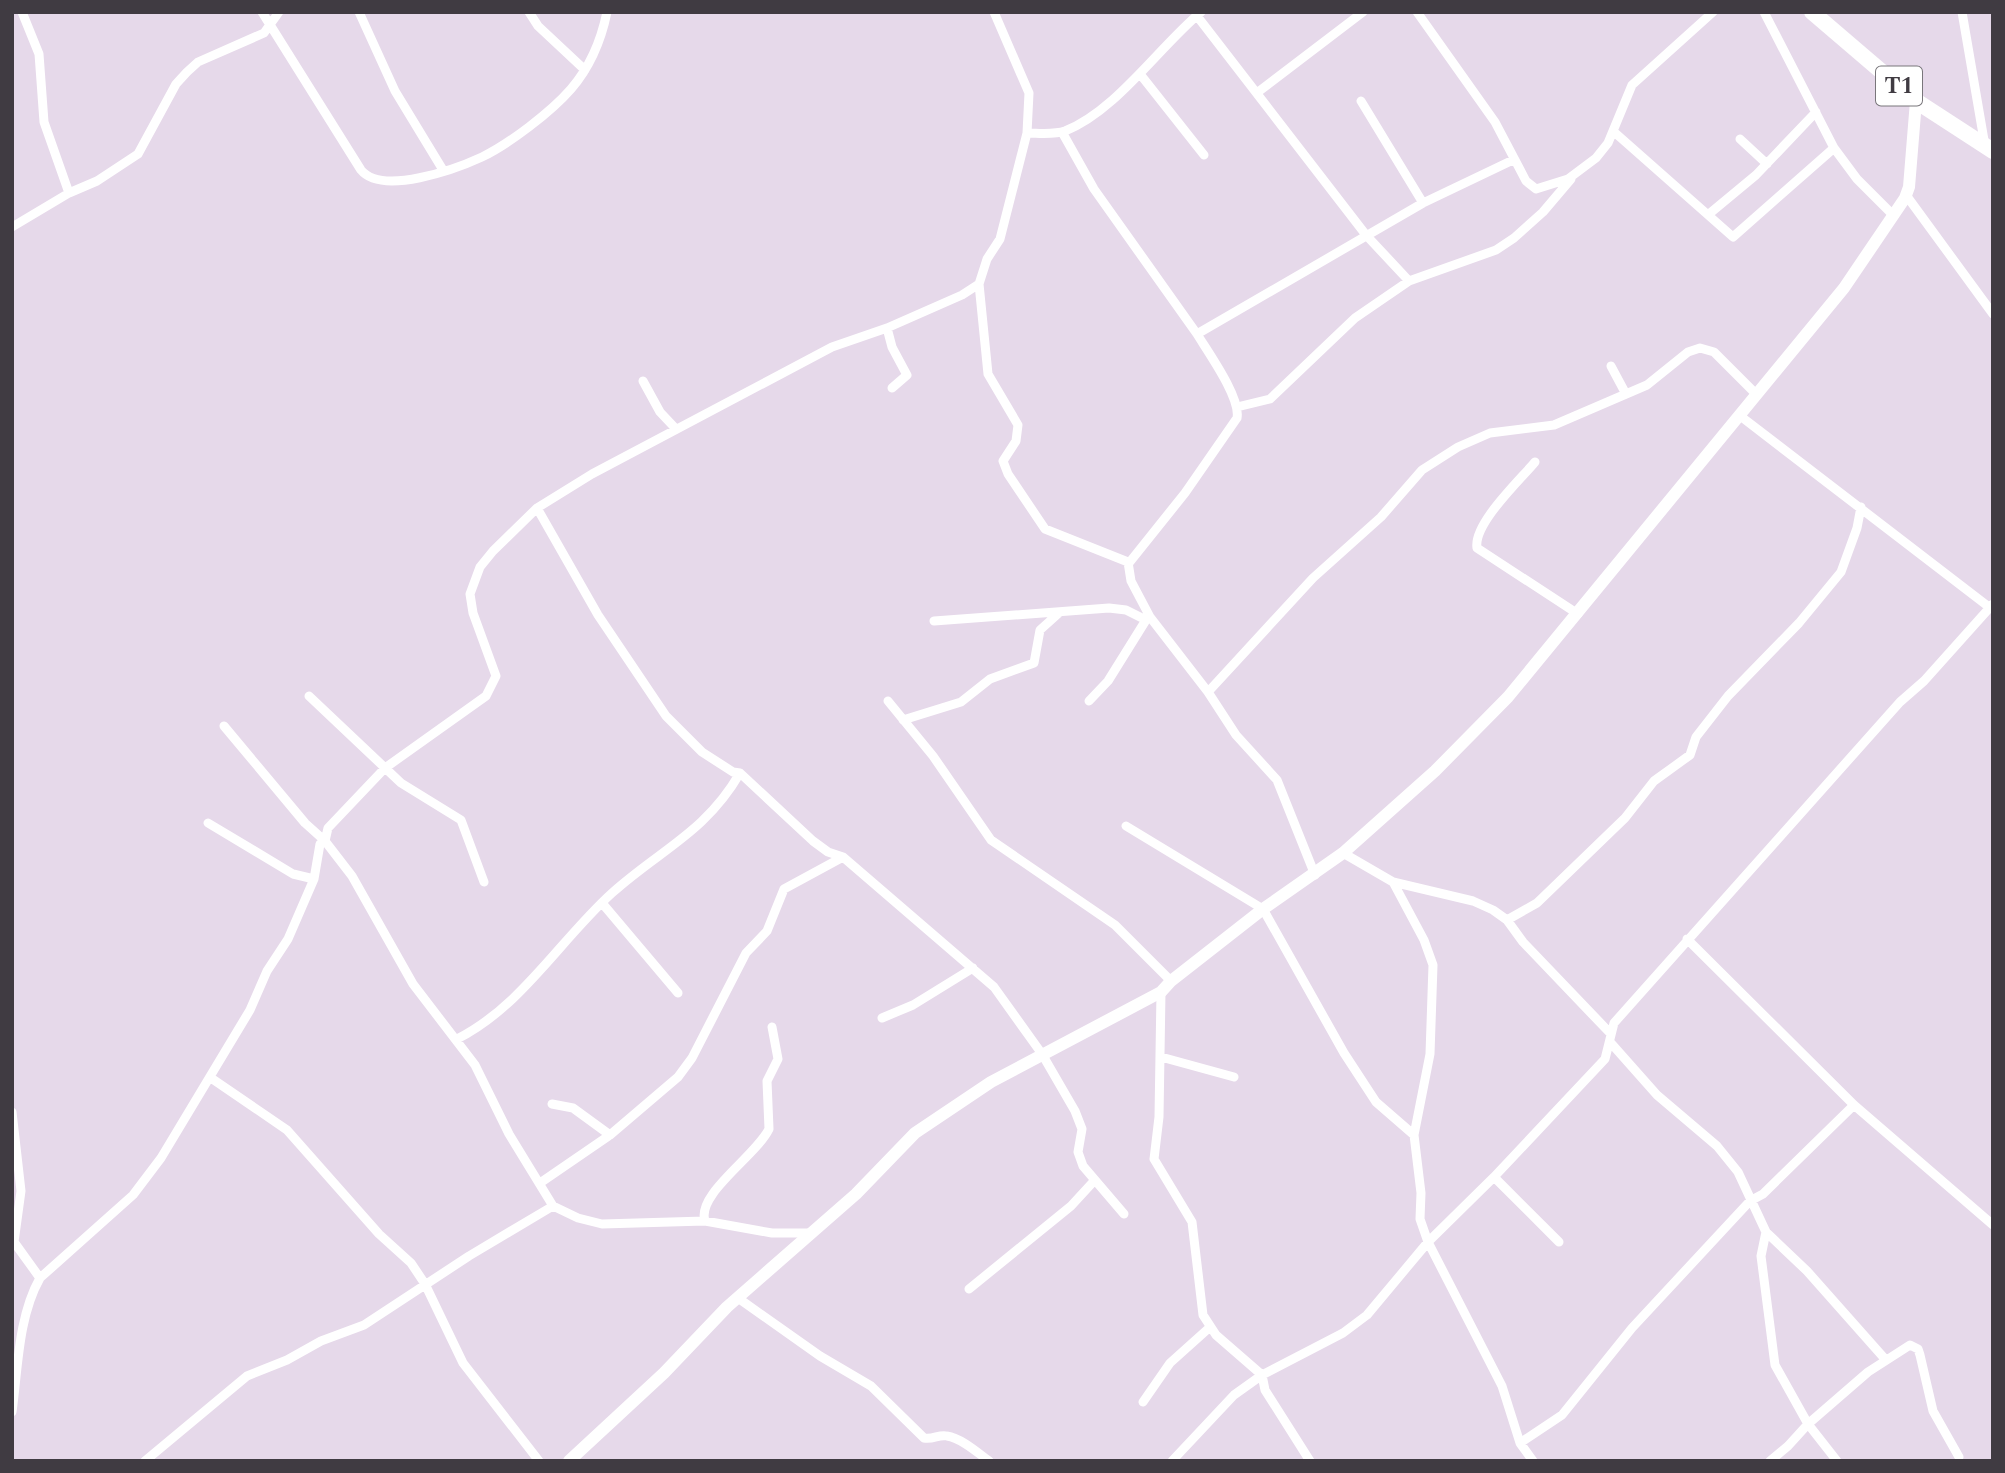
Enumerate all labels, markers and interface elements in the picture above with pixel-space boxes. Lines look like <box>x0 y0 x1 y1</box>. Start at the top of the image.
road number: T1 <box>1876 66 1922 106</box>

